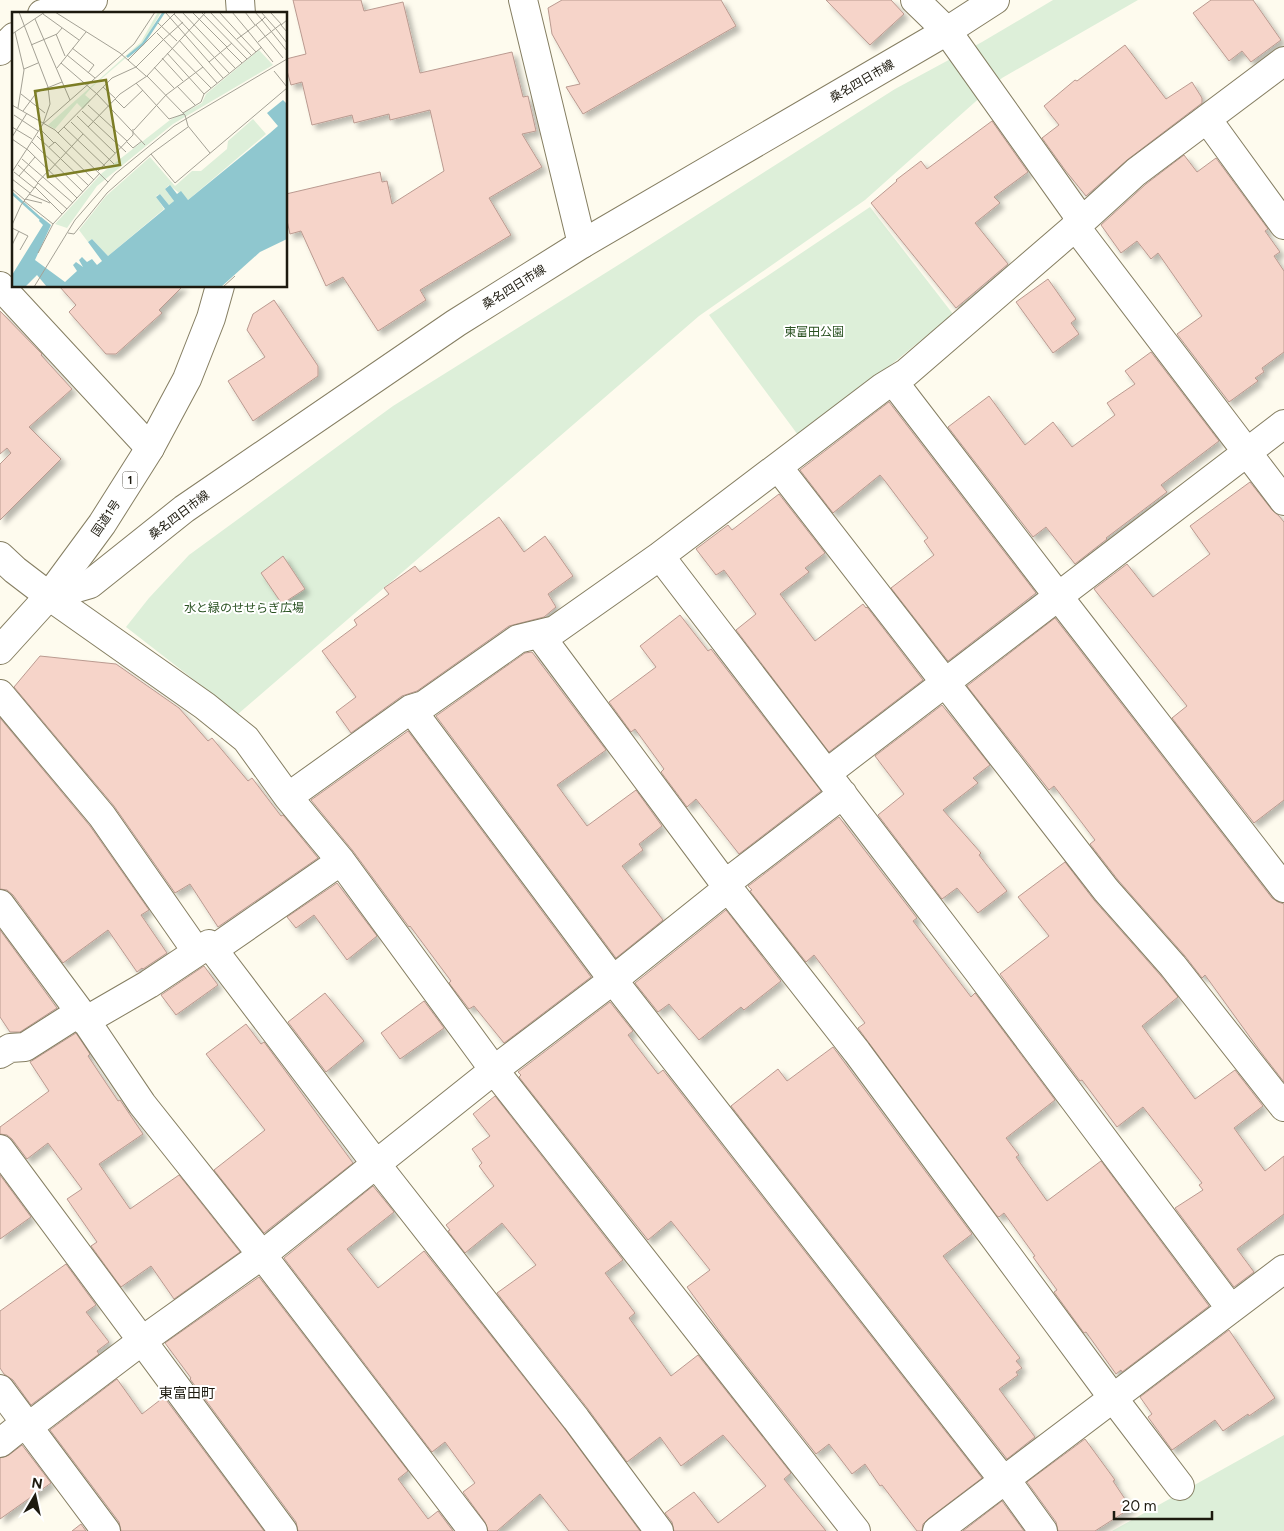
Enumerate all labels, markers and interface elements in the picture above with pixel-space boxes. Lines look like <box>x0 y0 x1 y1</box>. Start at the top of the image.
inset map <box>12 12 288 288</box>
street label: 桑名四日市線 <box>827 57 897 105</box>
street label: 桑名四日市線 <box>480 262 548 312</box>
park label: 東富田公園 <box>784 325 844 339</box>
road number: 1 <box>122 472 138 488</box>
street label: 桑名四日市線 <box>146 488 212 542</box>
street label: 国道1号 <box>89 497 123 539</box>
park label: 水と緑のせせらぎ広場 <box>184 601 304 615</box>
district label: 東富田町 <box>159 1385 215 1402</box>
north arrow <box>10 1471 60 1521</box>
text: N <box>30 1474 44 1493</box>
scale bar <box>1114 1488 1212 1520</box>
text: 20 m <box>1122 1497 1156 1515</box>

